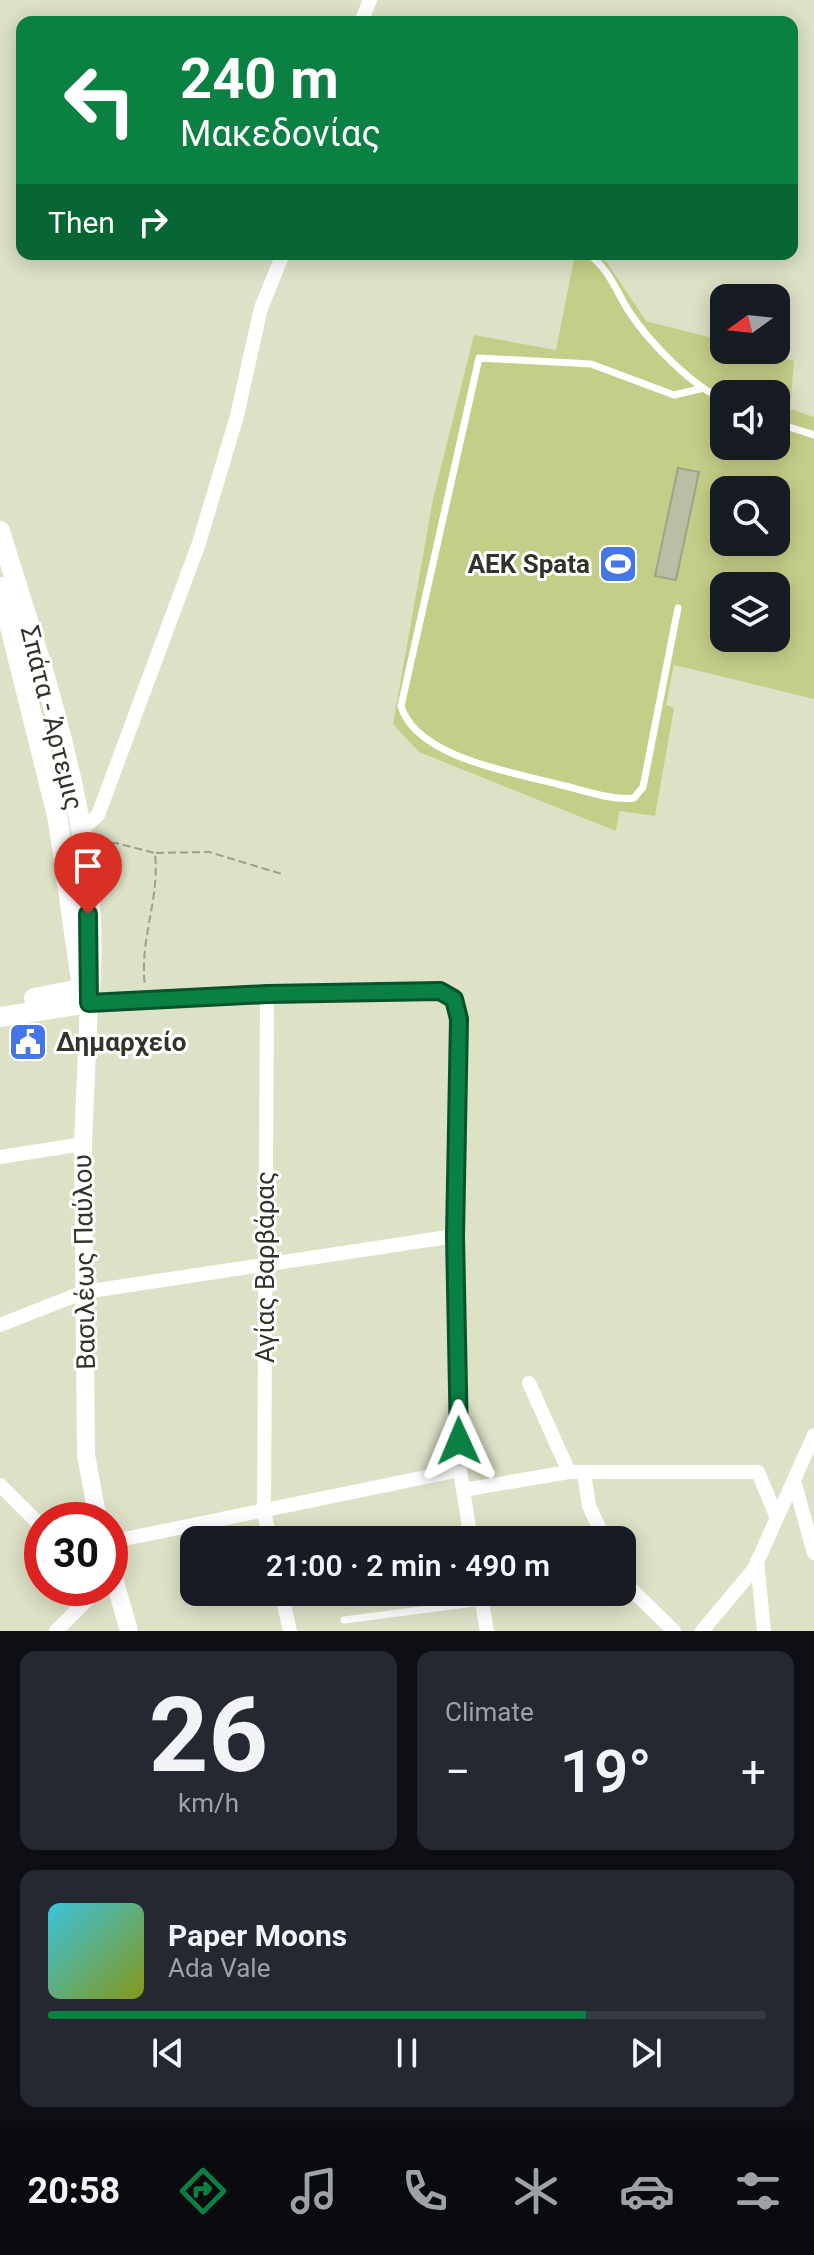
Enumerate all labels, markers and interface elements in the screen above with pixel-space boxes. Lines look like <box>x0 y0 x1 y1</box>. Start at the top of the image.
text: 240 m <box>180 46 339 112</box>
icon: left <box>48 48 152 152</box>
text: Μακεδονίας <box>180 113 381 155</box>
icon: right <box>131 200 175 244</box>
text: Then <box>48 205 115 240</box>
north arrow <box>710 284 790 364</box>
map controls <box>710 284 790 652</box>
button: sound <box>710 380 790 460</box>
button: search <box>710 476 790 556</box>
sports icon: AEK Spata <box>597 543 639 585</box>
place label: AEK Spata <box>468 549 590 579</box>
button: layers <box>710 572 790 652</box>
street label: Σπάτα - Άρτεμις <box>15 623 89 813</box>
pin <box>54 832 122 914</box>
icon: arrive <box>66 844 110 888</box>
public building icon: Δημαρχείο <box>7 1021 49 1063</box>
place label: Δημαρχείο <box>56 1027 186 1057</box>
street label: Βασιλέως Παύλου <box>67 1154 101 1370</box>
street label: Αγίας Βαρβάρας <box>250 1171 280 1363</box>
position arrow <box>417 1399 501 1483</box>
speed limit sign: 30 <box>24 1502 128 1606</box>
text: 21:00 · 2 min · 490 m <box>266 1548 550 1583</box>
text: 26 <box>149 1675 268 1796</box>
text: Climate <box>445 1697 534 1727</box>
text: 19° <box>560 1736 651 1807</box>
text: − <box>445 1746 470 1798</box>
text: + <box>741 1746 766 1798</box>
text: km/h <box>178 1788 239 1818</box>
text: Paper Moons <box>168 1918 347 1953</box>
text: Ada Vale <box>168 1953 270 1983</box>
icon: previous <box>146 2031 190 2075</box>
icon: pause <box>385 2031 429 2075</box>
icon: next <box>624 2031 668 2075</box>
icon: directions <box>175 2163 231 2219</box>
icon: music <box>286 2163 342 2219</box>
icon: phone <box>397 2163 453 2219</box>
icon: climate <box>508 2163 564 2219</box>
icon: car <box>619 2163 675 2219</box>
icon: filters <box>730 2163 786 2219</box>
text: 20:58 <box>28 2170 120 2212</box>

